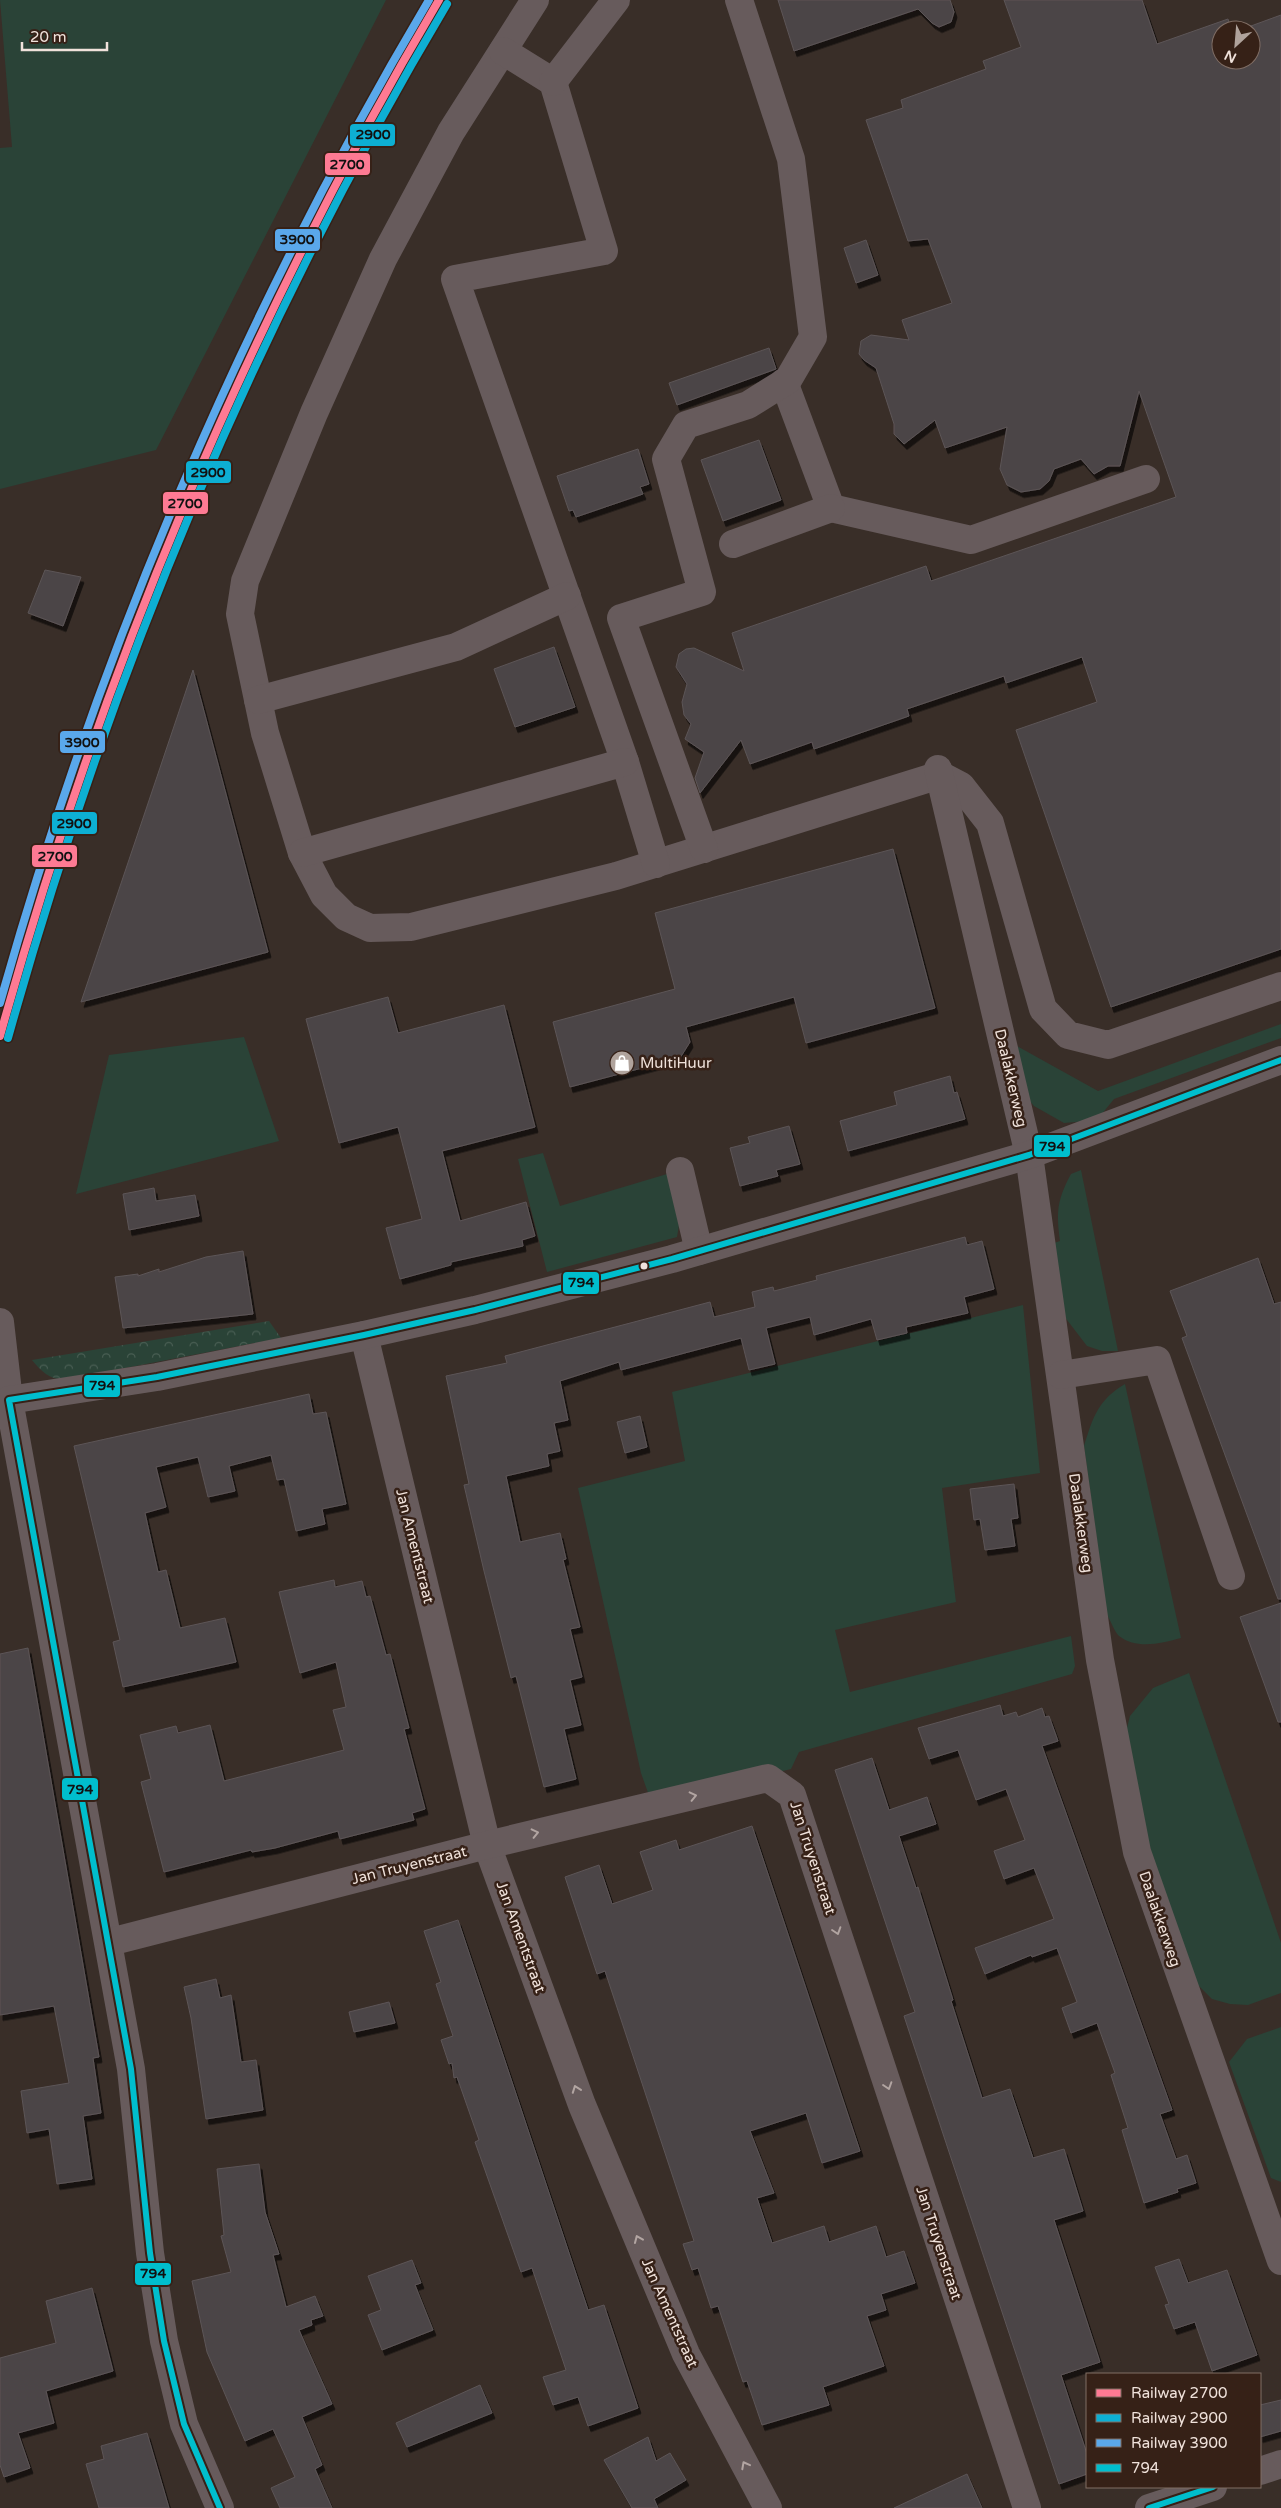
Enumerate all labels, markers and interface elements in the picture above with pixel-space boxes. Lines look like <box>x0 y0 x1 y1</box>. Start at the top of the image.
scale bar <box>22 20 108 52</box>
north arrow <box>1211 20 1261 70</box>
text: 20 m <box>30 28 67 46</box>
text: N <box>1222 46 1239 66</box>
line badge: 2900 <box>349 123 396 147</box>
text: 2900 <box>355 126 391 143</box>
line badge: 2700 <box>324 152 371 176</box>
text: 2700 <box>329 156 365 173</box>
line badge: 3900 <box>274 228 321 252</box>
text: 3900 <box>279 231 315 248</box>
line badge: 2900 <box>185 460 232 484</box>
text: 2900 <box>190 464 226 481</box>
line badge: 2700 <box>162 491 209 515</box>
text: 2700 <box>167 495 203 512</box>
line badge: 3900 <box>59 730 106 754</box>
text: 3900 <box>64 734 100 751</box>
line badge: 2900 <box>51 811 98 835</box>
text: 2900 <box>56 815 92 832</box>
line badge: 2700 <box>31 844 78 868</box>
text: 2700 <box>37 848 73 865</box>
street label: Daalakkerweg <box>991 1027 1031 1129</box>
shop icon: MultiHuur <box>609 1050 635 1076</box>
place label: MultiHuur <box>640 1054 712 1072</box>
line badge: 794 <box>1033 1134 1071 1158</box>
text: 794 <box>1039 1138 1065 1155</box>
unlabelled marker <box>639 1261 649 1271</box>
line badge: 794 <box>562 1271 600 1295</box>
text: 794 <box>568 1274 594 1291</box>
line badge: 794 <box>83 1374 121 1398</box>
text: 794 <box>89 1377 115 1394</box>
street label: Daalakkerweg <box>1065 1472 1097 1574</box>
street label: Jan Amentstraat <box>392 1487 438 1605</box>
line badge: 794 <box>61 1777 99 1801</box>
text: 794 <box>67 1781 93 1798</box>
one-way arrow <box>688 1791 697 1802</box>
street label: Jan Truyenstraat <box>786 1799 840 1917</box>
one-way arrow <box>530 1828 539 1839</box>
street label: Jan Truyenstraat <box>349 1842 469 1888</box>
street label: Daalakkerweg <box>1135 1869 1185 1969</box>
street label: Jan Amentstraat <box>492 1879 550 1996</box>
one-way arrow <box>831 1927 841 1935</box>
one-way arrow <box>882 2081 892 2089</box>
one-way arrow <box>572 2085 582 2094</box>
street label: Jan Truyenstraat <box>912 2184 966 2302</box>
one-way arrow <box>634 2235 644 2244</box>
street label: Jan Amentstraat <box>638 2256 702 2371</box>
line badge: 794 <box>134 2262 172 2286</box>
text: 794 <box>140 2265 166 2282</box>
legend <box>1086 2373 1261 2488</box>
text: Railway 2700 <box>1131 2384 1227 2402</box>
text: Railway 2900 <box>1131 2409 1227 2427</box>
text: Railway 3900 <box>1131 2434 1227 2452</box>
text: 794 <box>1131 2459 1159 2477</box>
one-way arrow <box>741 2461 751 2470</box>

